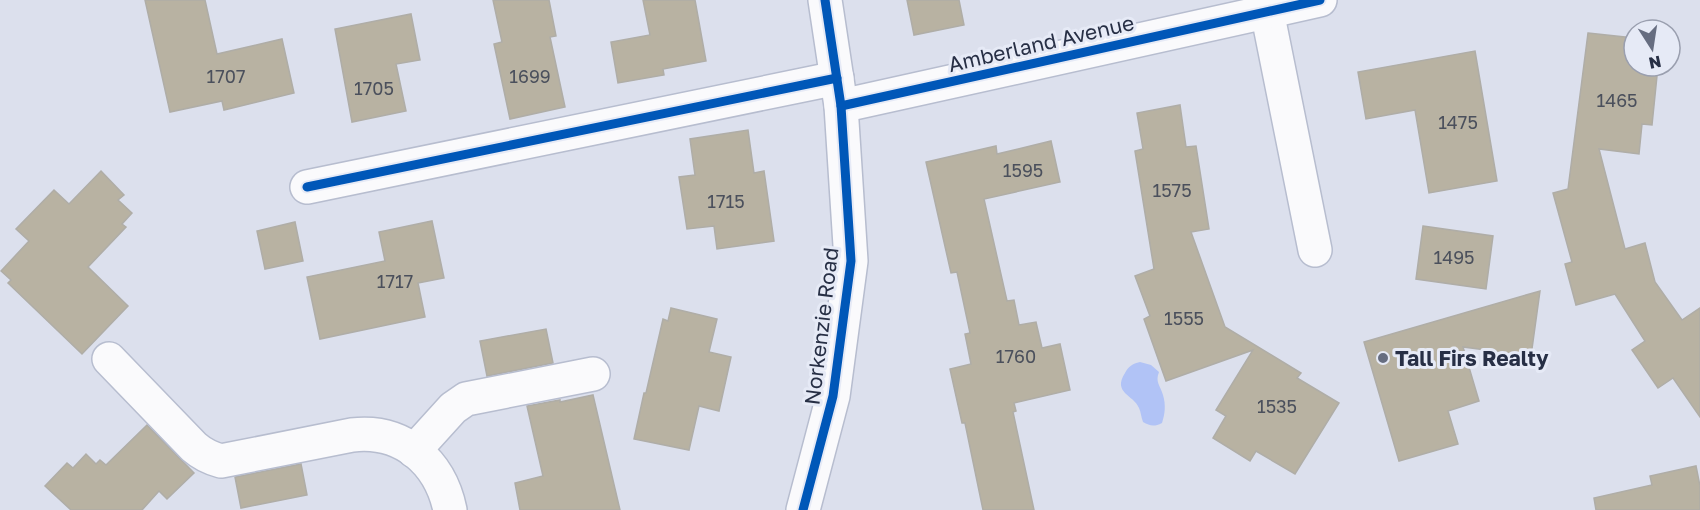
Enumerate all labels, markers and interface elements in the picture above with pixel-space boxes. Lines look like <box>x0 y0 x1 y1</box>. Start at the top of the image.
street label: Amberland Avenue <box>946 9 1136 77</box>
north arrow <box>1622 18 1682 78</box>
text: N <box>1647 52 1663 74</box>
house number: 1707 <box>207 65 245 87</box>
house number: 1699 <box>509 65 551 87</box>
house number: 1705 <box>354 77 394 99</box>
house number: 1465 <box>1596 89 1638 111</box>
house number: 1475 <box>1438 111 1478 133</box>
house number: 1595 <box>1003 159 1043 181</box>
house number: 1575 <box>1152 179 1192 201</box>
house number: 1715 <box>707 190 745 212</box>
street label: Norkenzie Road <box>798 246 844 406</box>
house number: 1495 <box>1433 246 1475 268</box>
house number: 1717 <box>377 270 413 292</box>
house number: 1555 <box>1164 307 1204 329</box>
house number: 1760 <box>996 345 1036 367</box>
place label: Tall Firs Realty <box>1395 345 1549 371</box>
marker: Tall Firs Realty <box>1376 351 1390 365</box>
house number: 1535 <box>1257 395 1297 417</box>

